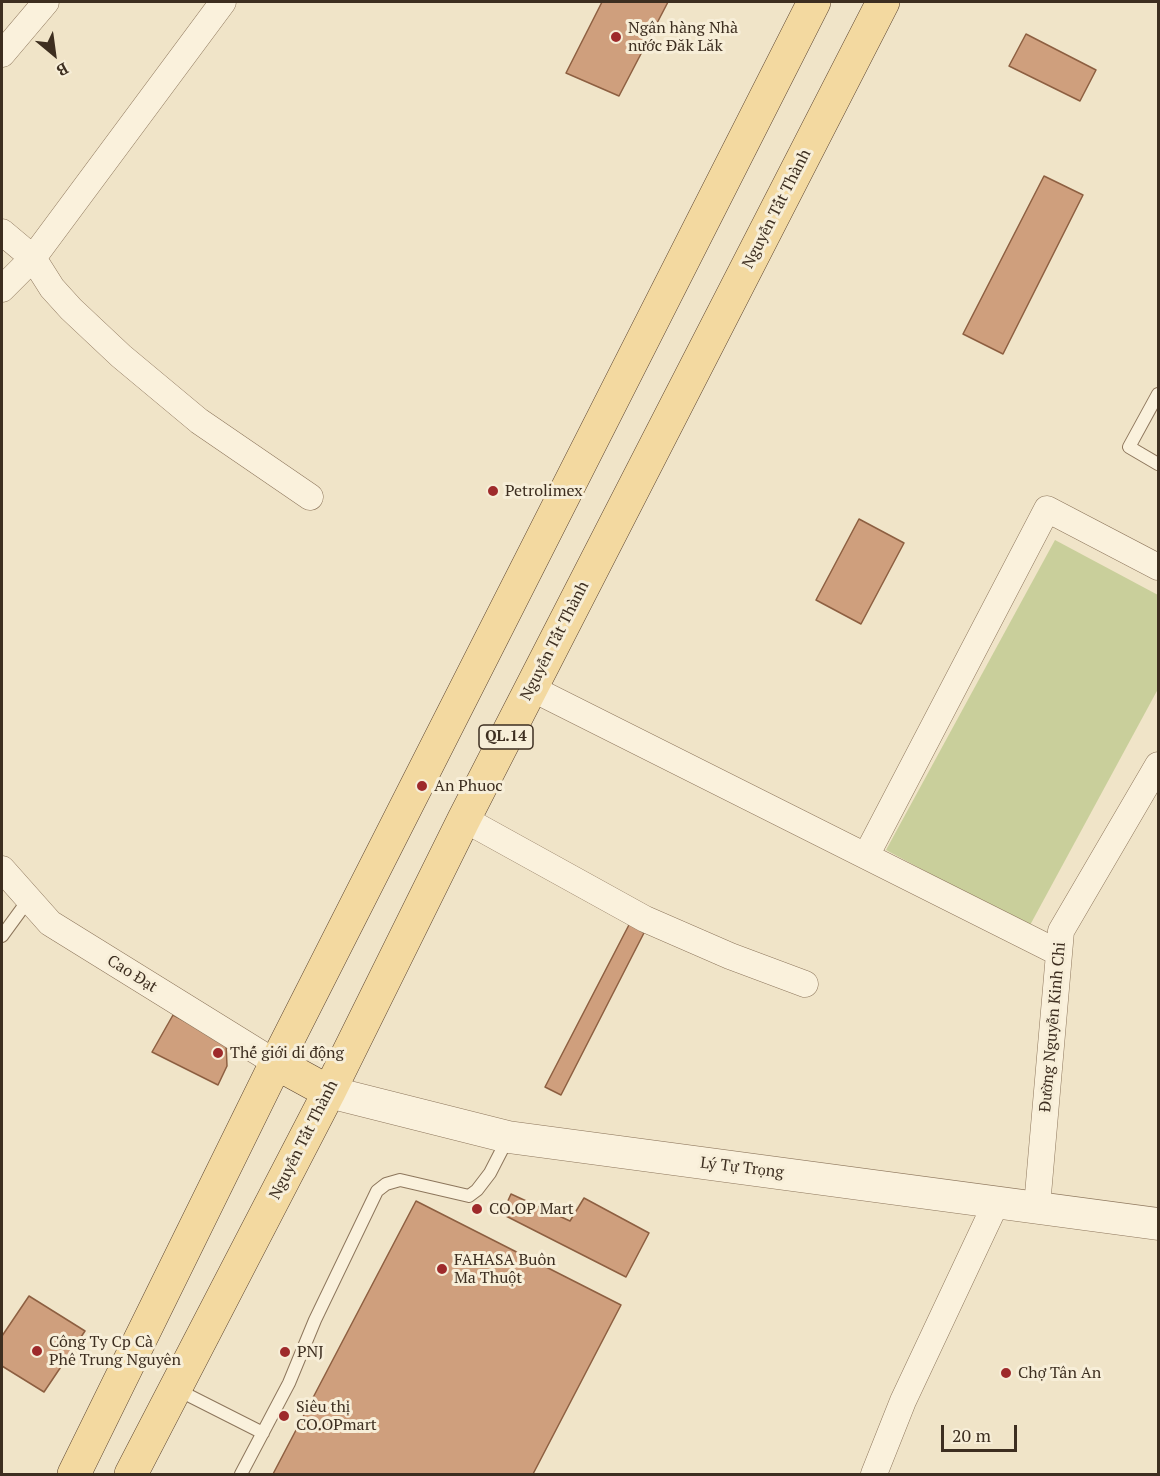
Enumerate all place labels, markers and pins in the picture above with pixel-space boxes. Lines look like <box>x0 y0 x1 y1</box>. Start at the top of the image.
place label: Ngân hàng Nhà nước Đăk Lăk <box>628 18 738 56</box>
marker: Ngân hàng Nhà nước Đăk Lăk <box>609 30 623 44</box>
place label: Petrolimex <box>505 481 583 501</box>
marker: Petrolimex <box>486 484 500 498</box>
place label: An Phuoc <box>434 776 503 796</box>
marker: An Phuoc <box>415 779 429 793</box>
place label: Thế giới di động <box>230 1043 344 1063</box>
marker: Thế giới di động <box>211 1046 225 1060</box>
place label: CO.OP Mart <box>489 1199 574 1219</box>
marker: CO.OP Mart <box>470 1202 484 1216</box>
place label: FAHASA Buôn Ma Thuột <box>454 1250 556 1288</box>
marker: FAHASA Buôn Ma Thuột <box>435 1262 449 1276</box>
place label: Công Ty Cp Cà Phê Trung Nguyên <box>49 1332 181 1370</box>
place label: PNJ <box>297 1342 324 1362</box>
marker: Công Ty Cp Cà Phê Trung Nguyên <box>30 1344 44 1358</box>
marker: PNJ <box>278 1345 292 1359</box>
place label: Chợ Tân An <box>1018 1363 1101 1383</box>
marker: Chợ Tân An <box>999 1366 1013 1380</box>
place label: Siêu thị CO.OPmart <box>296 1397 377 1435</box>
marker: Siêu thị CO.OPmart <box>277 1409 291 1423</box>

